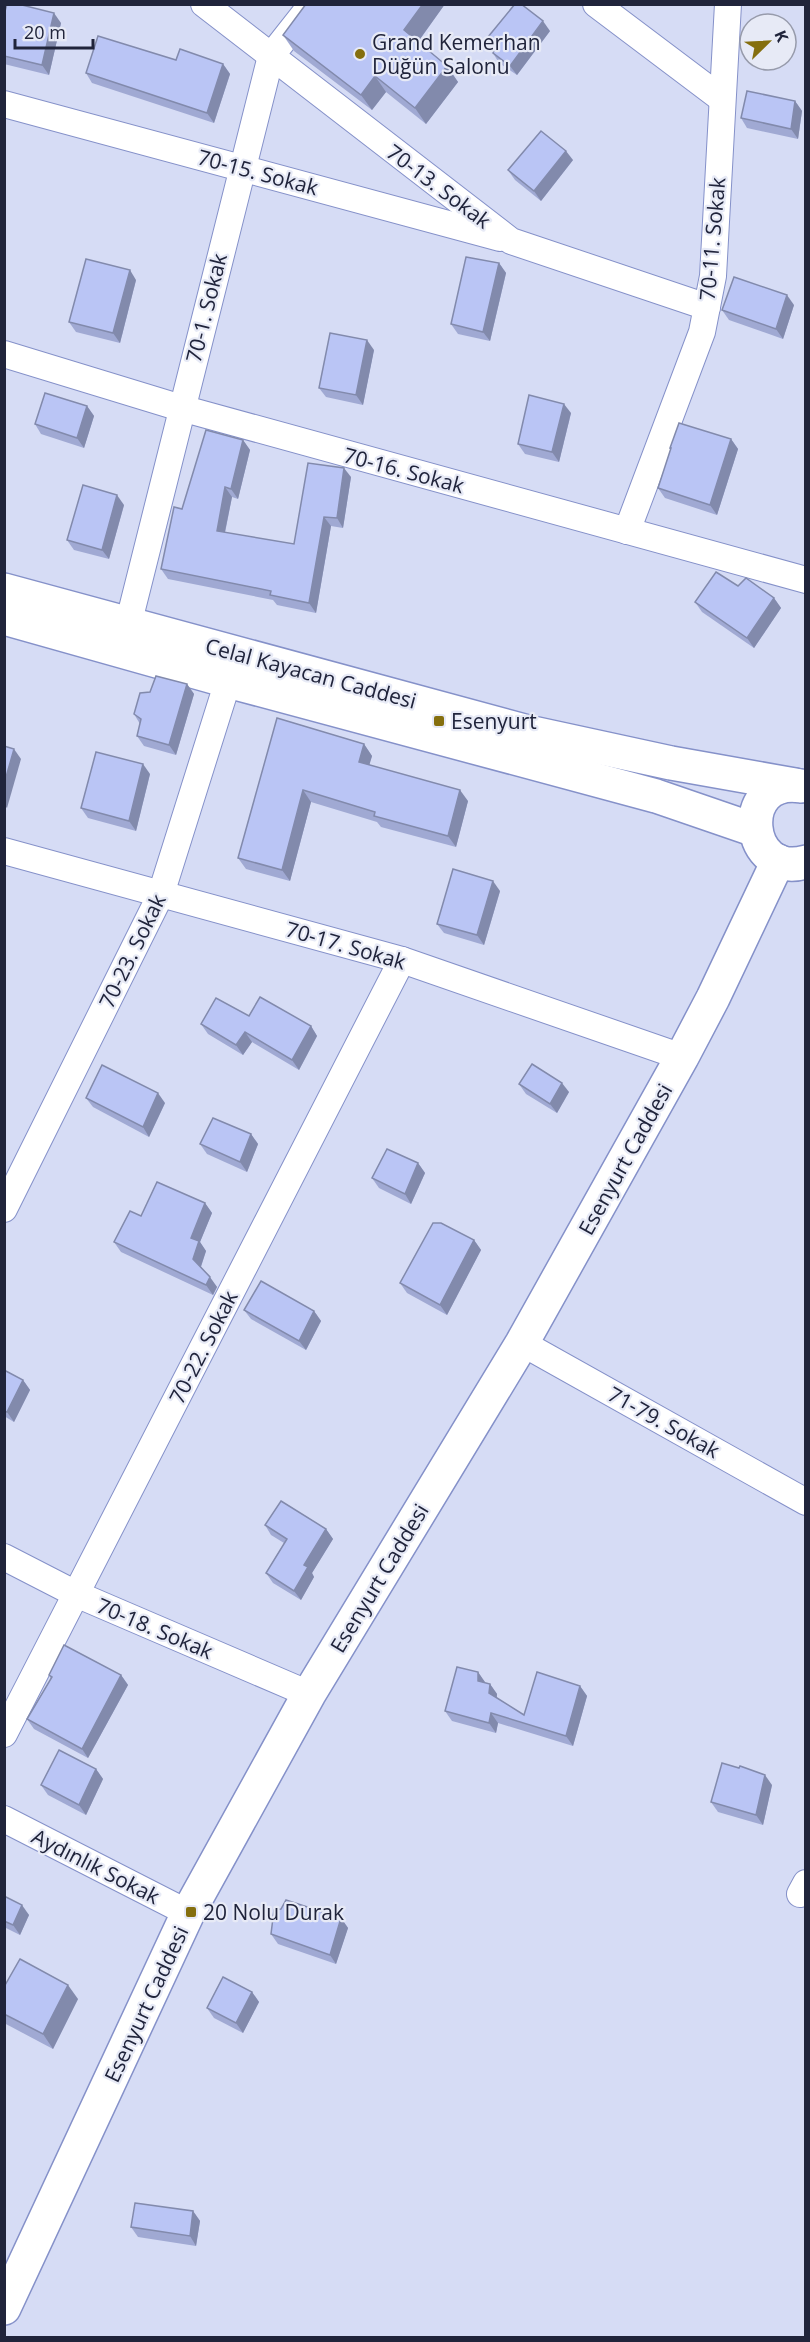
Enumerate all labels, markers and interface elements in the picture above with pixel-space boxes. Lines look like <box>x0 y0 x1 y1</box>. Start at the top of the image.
scale bar <box>15 12 93 50</box>
north arrow <box>738 12 798 72</box>
text: 20 m <box>24 20 66 44</box>
text: K <box>769 27 794 46</box>
place label: Grand Kemerhan Düğün Salonu <box>372 28 541 80</box>
marker: Grand Kemerhan Düğün Salonu <box>353 47 367 61</box>
street label: 70-13. Sokak <box>381 138 497 234</box>
street label: 70-15. Sokak <box>195 142 321 202</box>
street label: 70-11. Sokak <box>693 176 731 302</box>
street label: 70-1. Sokak <box>179 250 233 366</box>
street label: 70-16. Sokak <box>341 440 467 500</box>
street label: Celal Kayacan Caddesi <box>202 631 420 715</box>
place label: Esenyurt <box>451 707 537 735</box>
marker: Esenyurt <box>432 714 446 728</box>
street label: 70-23. Sokak <box>92 889 172 1013</box>
street label: 70-17. Sokak <box>283 915 409 975</box>
street label: Esenyurt Caddesi <box>572 1078 678 1240</box>
street label: 70-22. Sokak <box>162 1286 244 1408</box>
street label: 71-79. Sokak <box>603 1380 725 1464</box>
street label: Esenyurt Caddesi <box>323 1498 435 1658</box>
street label: 70-18. Sokak <box>93 1591 217 1665</box>
street label: Aydınlık Sokak <box>27 1822 165 1910</box>
place label: 20 Nolu Durak <box>203 1898 344 1926</box>
marker: 20 Nolu Durak <box>184 1905 198 1919</box>
street label: Esenyurt Caddesi <box>98 1922 194 2086</box>

